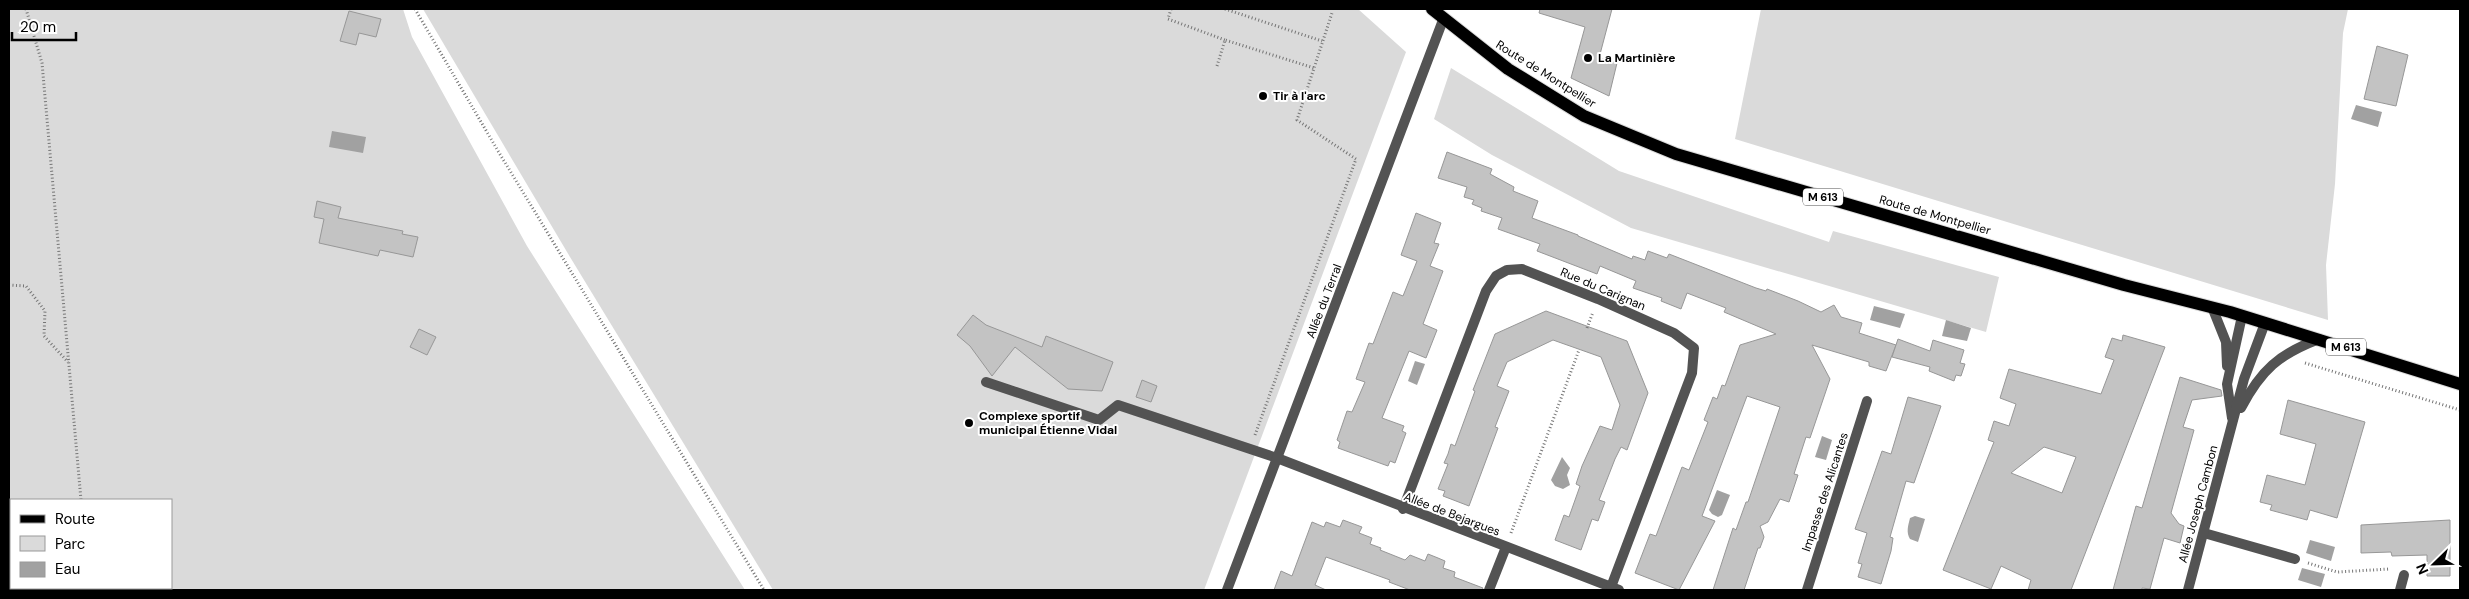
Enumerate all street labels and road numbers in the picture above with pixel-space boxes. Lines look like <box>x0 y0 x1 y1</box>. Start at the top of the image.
street label: Route de Montpellier <box>1493 37 1600 112</box>
road number: M 613 <box>1803 188 1843 206</box>
street label: Route de Montpellier <box>1877 191 1993 239</box>
street label: Allée du Terral <box>1303 262 1345 340</box>
street label: Rue du Carignan <box>1558 264 1648 314</box>
road number: M 613 <box>2326 338 2366 356</box>
street label: Impasse des Alicantes <box>1798 430 1852 554</box>
street label: Allée Joseph Cambon <box>2175 443 2221 565</box>
street label: Allée de Bejargues <box>1402 488 1502 540</box>

